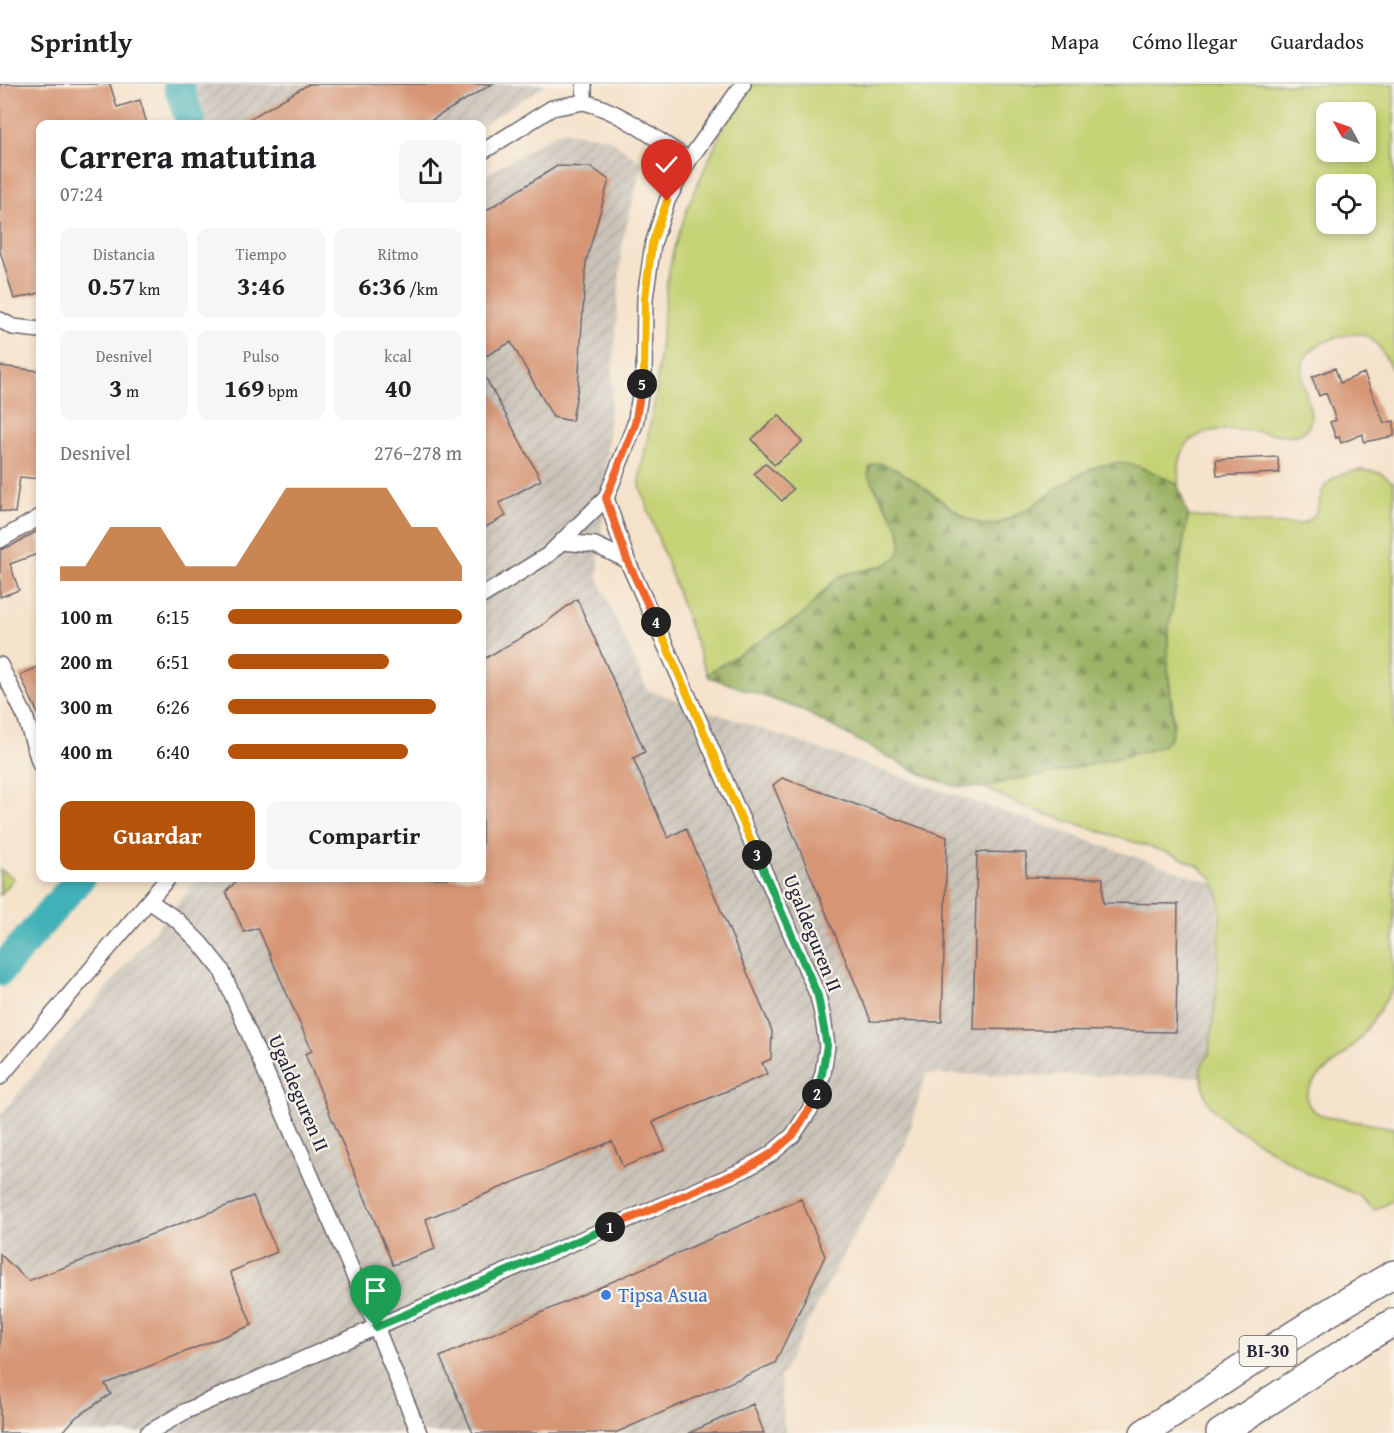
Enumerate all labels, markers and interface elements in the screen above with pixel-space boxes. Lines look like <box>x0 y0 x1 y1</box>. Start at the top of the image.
text: Sprintly <box>30 21 132 62</box>
text: Mapa <box>1051 26 1099 57</box>
text: Cómo llegar <box>1132 26 1237 57</box>
text: Guardados <box>1270 26 1364 57</box>
north arrow <box>1316 102 1376 162</box>
map controls <box>1316 102 1376 234</box>
text: Carrera matutina <box>60 132 316 180</box>
pin <box>641 139 692 201</box>
button: share <box>399 140 462 203</box>
icon: check <box>650 148 683 181</box>
button: locate <box>1316 174 1376 234</box>
text: 07:24 <box>60 179 103 208</box>
text: Distancia <box>93 242 155 266</box>
text: Tiempo <box>236 242 286 266</box>
text: Ritmo <box>378 242 418 266</box>
text: 0.57 <box>88 266 136 305</box>
text: 3:46 <box>237 266 285 305</box>
text: 6:36 <box>358 266 406 305</box>
text: km <box>136 277 160 301</box>
text: /km <box>406 277 438 301</box>
text: Desnivel <box>96 344 152 368</box>
text: Pulso <box>243 344 279 368</box>
text: kcal <box>384 344 412 368</box>
text: 3 <box>109 368 122 407</box>
text: 169 <box>224 368 264 407</box>
text: 40 <box>385 368 411 407</box>
pin: 5 <box>627 369 657 399</box>
text: 5 <box>638 372 646 396</box>
text: m <box>122 379 139 403</box>
text: bpm <box>264 379 298 403</box>
text: Desnivel <box>60 438 131 467</box>
text: 276–278 m <box>374 438 462 467</box>
text: 100 m <box>60 602 113 631</box>
text: 6:15 <box>156 602 190 631</box>
pin: 4 <box>641 607 671 637</box>
text: 4 <box>652 610 660 634</box>
text: 200 m <box>60 647 113 676</box>
text: 6:51 <box>156 647 190 676</box>
text: 300 m <box>60 692 113 721</box>
text: 6:26 <box>156 692 190 721</box>
text: 400 m <box>60 737 113 766</box>
text: 6:40 <box>156 737 190 766</box>
button: Guardar <box>60 801 255 870</box>
button: Compartir <box>267 801 462 870</box>
pin: 3 <box>742 840 772 870</box>
text: 3 <box>753 843 761 867</box>
street label: Ugaldeguren II <box>777 870 850 996</box>
street label: Ugaldeguren II <box>262 1030 337 1156</box>
pin: 2 <box>802 1079 832 1109</box>
text: 2 <box>813 1082 821 1106</box>
pin: 1 <box>595 1212 625 1242</box>
text: 1 <box>606 1215 614 1239</box>
pin <box>350 1265 401 1327</box>
icon: arrive <box>359 1274 392 1307</box>
place label: Tipsa Asua <box>618 1280 708 1309</box>
marker: Tipsa Asua <box>599 1288 613 1302</box>
road number: BI-30 <box>1240 1336 1296 1366</box>

